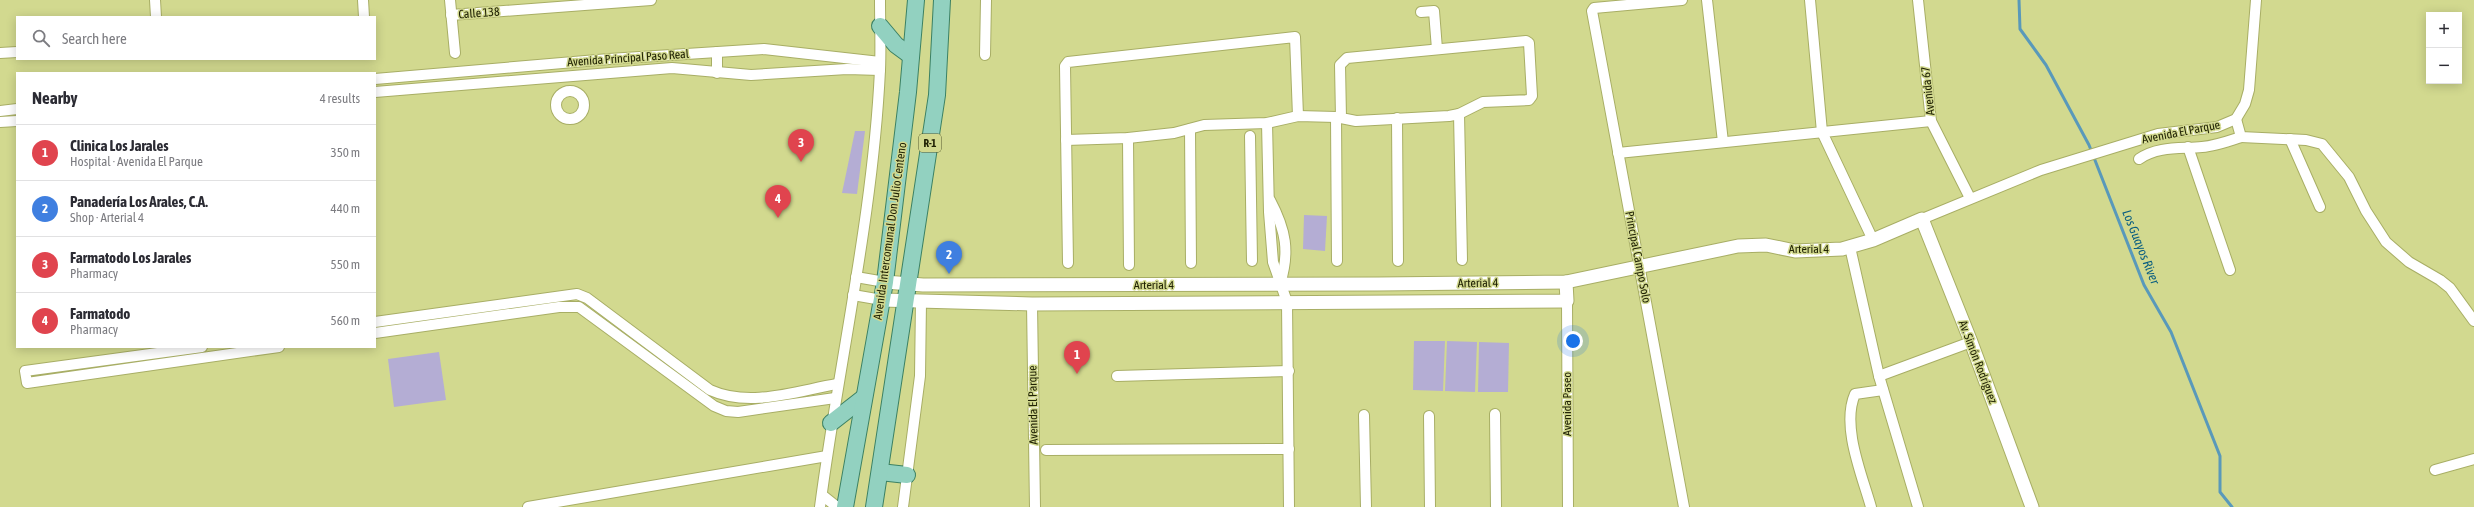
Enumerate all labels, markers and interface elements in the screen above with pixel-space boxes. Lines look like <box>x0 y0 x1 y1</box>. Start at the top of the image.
street label: Calle 138 <box>458 5 500 21</box>
map controls <box>2426 12 2462 84</box>
button: + <box>2426 12 2462 48</box>
search box <box>16 16 376 60</box>
icon: search <box>30 27 52 49</box>
text: Search here <box>62 30 127 47</box>
street label: Avenida Principal Paso Real <box>567 47 690 69</box>
button: − <box>2426 48 2462 84</box>
street label: Avenida 67 <box>1918 66 1938 116</box>
text: Nearby <box>32 88 78 108</box>
text: 4 results <box>320 91 360 106</box>
street label: Avenida El Parque <box>2141 118 2221 146</box>
pin: 3 <box>788 129 814 162</box>
road number: R-1 <box>919 134 941 152</box>
text: Clinica Los Jarales <box>70 137 169 154</box>
street label: Avenida Intercomunal Don Julio Centeno <box>871 141 909 321</box>
text: 1 <box>42 145 48 160</box>
text: 350 m <box>331 145 360 160</box>
text: Hospital · Avenida El Parque <box>70 154 203 169</box>
pin: 4 <box>765 185 791 218</box>
text: Panadería Los Arales, C.A. <box>70 193 208 210</box>
text: 2 <box>42 201 48 216</box>
text: 440 m <box>331 201 360 216</box>
water label: Los Guayos River <box>2119 208 2163 287</box>
text: Shop · Arterial 4 <box>70 210 144 225</box>
street label: Principal Campo Solo <box>1622 210 1654 304</box>
pin: 2 <box>936 241 962 274</box>
street label: Arterial 4 <box>1789 242 1830 256</box>
text: Farmatodo Los Jarales <box>70 249 191 266</box>
text: 3 <box>42 257 48 272</box>
text: 550 m <box>331 257 360 272</box>
text: Pharmacy <box>70 266 118 281</box>
street label: Arterial 4 <box>1458 276 1499 290</box>
street label: Arterial 4 <box>1134 278 1175 292</box>
text: Farmatodo <box>70 305 130 322</box>
text: 4 <box>42 313 48 328</box>
text: 560 m <box>331 313 360 328</box>
street label: Av. Simón Rodríguez <box>1956 318 2001 406</box>
text: Pharmacy <box>70 322 118 337</box>
your location <box>1563 331 1583 351</box>
pin: 1 <box>1064 341 1090 374</box>
street label: Avenida El Parque <box>1025 365 1041 445</box>
street label: Avenida Paseo <box>1560 372 1574 436</box>

